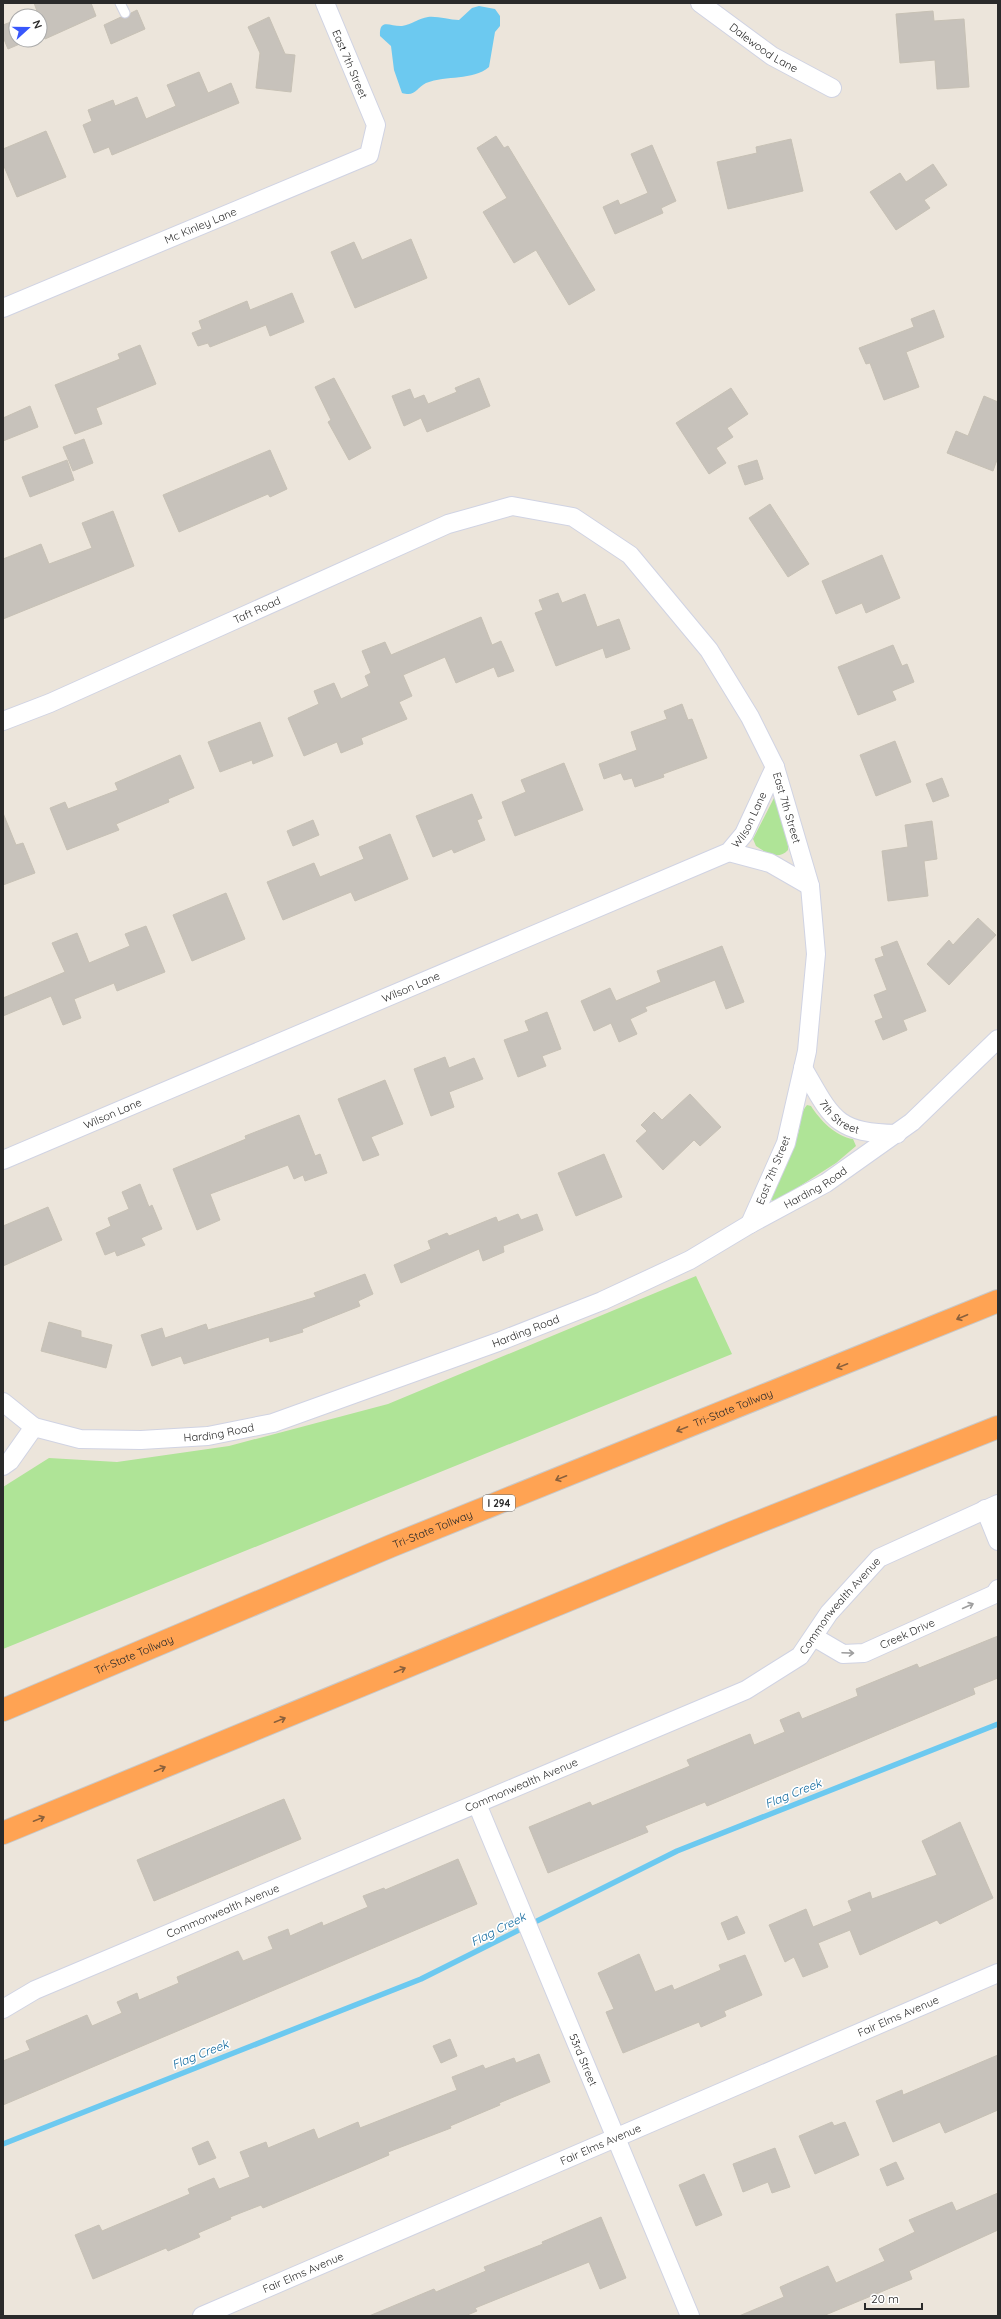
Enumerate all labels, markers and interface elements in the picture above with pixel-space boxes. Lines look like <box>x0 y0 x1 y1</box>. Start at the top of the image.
north arrow <box>8 8 48 48</box>
text: N <box>29 18 45 31</box>
street label: Dalewood Lane <box>727 20 800 76</box>
street label: East 7th Street <box>329 27 371 101</box>
street label: Mc Kinley Lane <box>162 204 239 247</box>
street label: Taft Road <box>231 593 283 627</box>
street label: East 7th Street <box>770 770 804 845</box>
street label: Wilson Lane <box>728 789 770 851</box>
street label: Wilson Lane <box>380 968 442 1006</box>
street label: Wilson Lane <box>81 1095 144 1132</box>
street label: 7th Street <box>816 1097 861 1137</box>
street label: East 7th Street <box>753 1133 793 1207</box>
street label: Harding Road <box>781 1163 850 1212</box>
street label: Harding Road <box>490 1312 561 1351</box>
one-way arrow <box>957 1313 969 1321</box>
one-way arrow <box>836 1362 848 1370</box>
street label: Tri-State Tollway <box>691 1386 775 1430</box>
street label: Harding Road <box>183 1420 255 1444</box>
one-way arrow <box>677 1426 689 1434</box>
one-way arrow <box>556 1474 568 1482</box>
road number: I 294 <box>483 1495 515 1511</box>
street label: Tri-State Tollway <box>391 1507 474 1552</box>
street label: Commonwealth Avenue <box>796 1554 883 1657</box>
one-way arrow <box>961 1602 973 1609</box>
street label: Creek Drive <box>877 1615 937 1652</box>
street label: Tri-State Tollway <box>92 1632 175 1678</box>
one-way arrow <box>841 1650 854 1657</box>
one-way arrow <box>393 1666 405 1673</box>
one-way arrow <box>273 1715 285 1723</box>
street label: Commonwealth Avenue <box>463 1755 580 1815</box>
one-way arrow <box>153 1765 165 1773</box>
water label: Flag Creek <box>762 1774 825 1811</box>
one-way arrow <box>33 1814 45 1822</box>
street label: Commonwealth Avenue <box>164 1881 281 1941</box>
water label: Flag Creek <box>468 1908 529 1949</box>
street label: Fair Elms Avenue <box>855 1992 941 2040</box>
street label: 53rd Street <box>566 2031 601 2088</box>
water label: Flag Creek <box>169 2035 232 2072</box>
street label: Fair Elms Avenue <box>558 2121 643 2168</box>
street label: Fair Elms Avenue <box>260 2249 346 2296</box>
scale bar <box>865 2285 922 2311</box>
text: 20 m <box>871 2291 899 2306</box>

